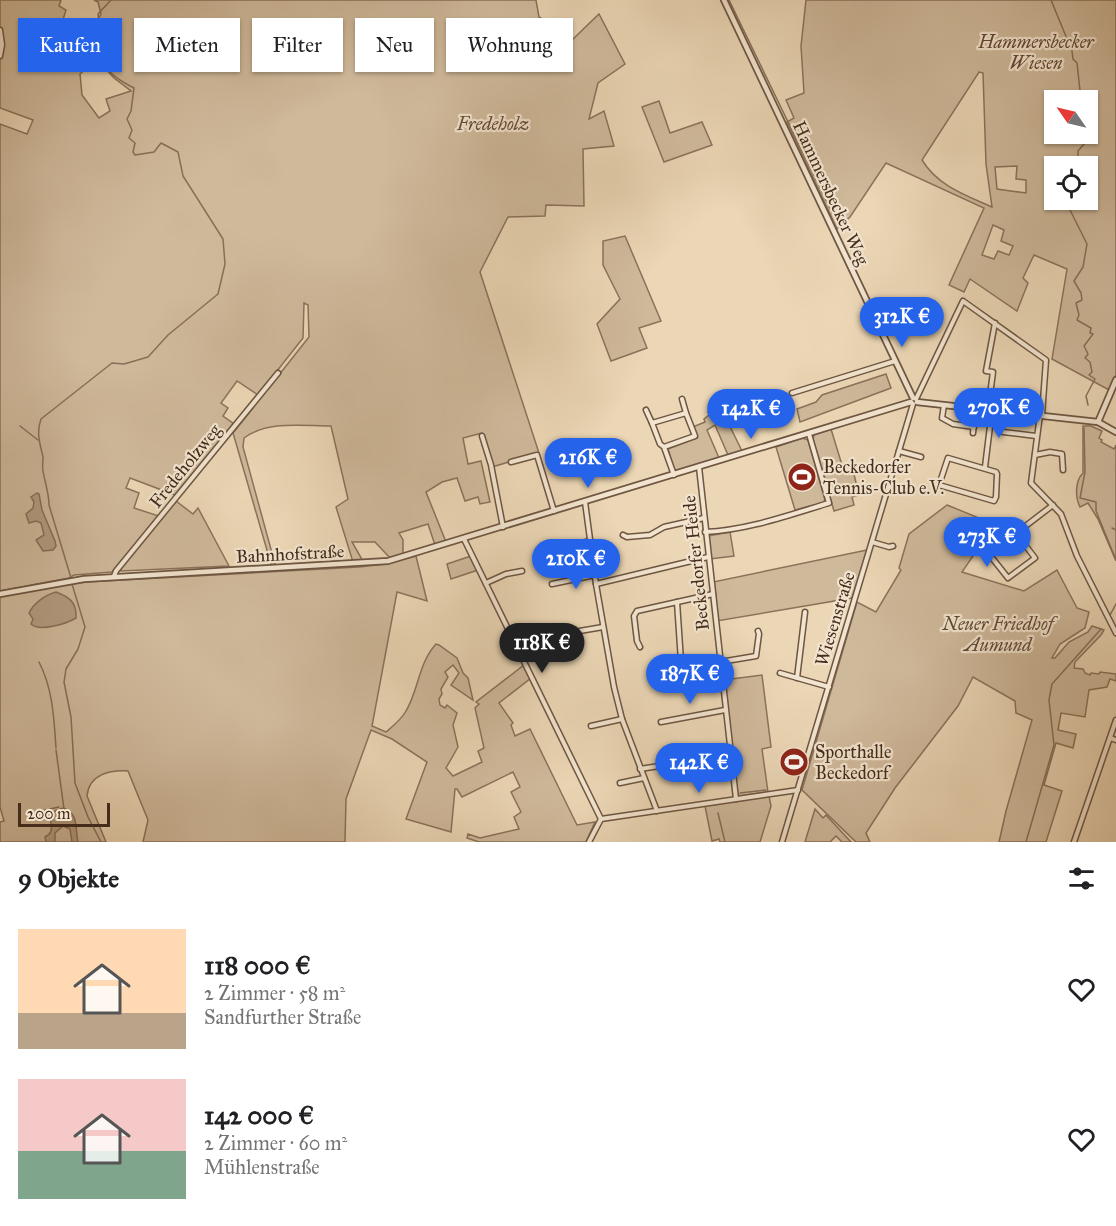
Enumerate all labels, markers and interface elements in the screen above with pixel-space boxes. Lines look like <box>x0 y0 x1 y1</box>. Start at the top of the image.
chip: Kaufen <box>18 18 122 72</box>
chip: Mieten <box>134 18 240 72</box>
chip: Filter <box>252 18 343 72</box>
chip: Neu <box>355 18 434 72</box>
chip: Wohnung <box>446 18 573 72</box>
park label: Hammersbecker Wiesen <box>977 31 1095 74</box>
north arrow <box>1044 90 1098 144</box>
map controls <box>1044 90 1098 210</box>
park label: Fredeholz <box>456 113 529 135</box>
street label: Hammersbecker Weg <box>787 117 874 270</box>
button: locate <box>1044 156 1098 210</box>
pin: 312K € <box>853 297 951 348</box>
text: 312K € <box>874 304 930 328</box>
pin: 270K € <box>950 388 1048 439</box>
pin: 142K € <box>702 389 800 440</box>
text: 270K € <box>968 395 1030 419</box>
text: 142K € <box>721 396 781 420</box>
street label: Fredeholzweg <box>144 419 227 513</box>
pin: 216K € <box>539 438 637 489</box>
text: 216K € <box>559 445 617 469</box>
place label: Beckedorfer Tennis-Club e.V. <box>823 456 944 499</box>
sports icon: Beckedorfer Tennis-Club e.V. <box>786 461 818 493</box>
street label: Beckedorfer Heide <box>678 494 714 632</box>
pin: 273K € <box>938 517 1036 568</box>
text: 273K € <box>958 524 1016 548</box>
pin: 210K € <box>527 539 625 590</box>
street label: Bahnhofstraße <box>235 540 345 568</box>
text: 210K € <box>546 546 606 570</box>
street label: Wiesenstraße <box>810 569 860 669</box>
park label: Neuer Friedhof Aumund <box>941 613 1059 656</box>
pin: 118K € <box>493 623 591 674</box>
text: 118K € <box>513 630 571 654</box>
pin: 187K € <box>641 654 739 705</box>
text: 187K € <box>660 661 720 685</box>
place label: Sporthalle Beckedorf <box>815 741 892 784</box>
pin: 142K € <box>650 743 748 794</box>
sports icon: Sporthalle Beckedorf <box>778 746 810 778</box>
text: 142K € <box>669 750 729 774</box>
scale bar <box>18 800 110 828</box>
text: 200 m <box>27 804 70 823</box>
text: 9 Objekte <box>18 862 119 894</box>
icon: filters <box>1065 862 1098 895</box>
text: 118 000 € <box>204 949 311 981</box>
icon: home <box>66 953 138 1025</box>
icon: heart <box>1065 973 1098 1006</box>
text: 2 Zimmer · 58 m² <box>204 981 345 1005</box>
text: Sandfurther Straße <box>204 1005 361 1029</box>
text: 142 000 € <box>204 1099 314 1131</box>
icon: home <box>66 1103 138 1175</box>
icon: heart <box>1065 1123 1098 1156</box>
text: 2 Zimmer · 60 m² <box>204 1131 347 1155</box>
text: Mühlenstraße <box>204 1155 320 1179</box>

